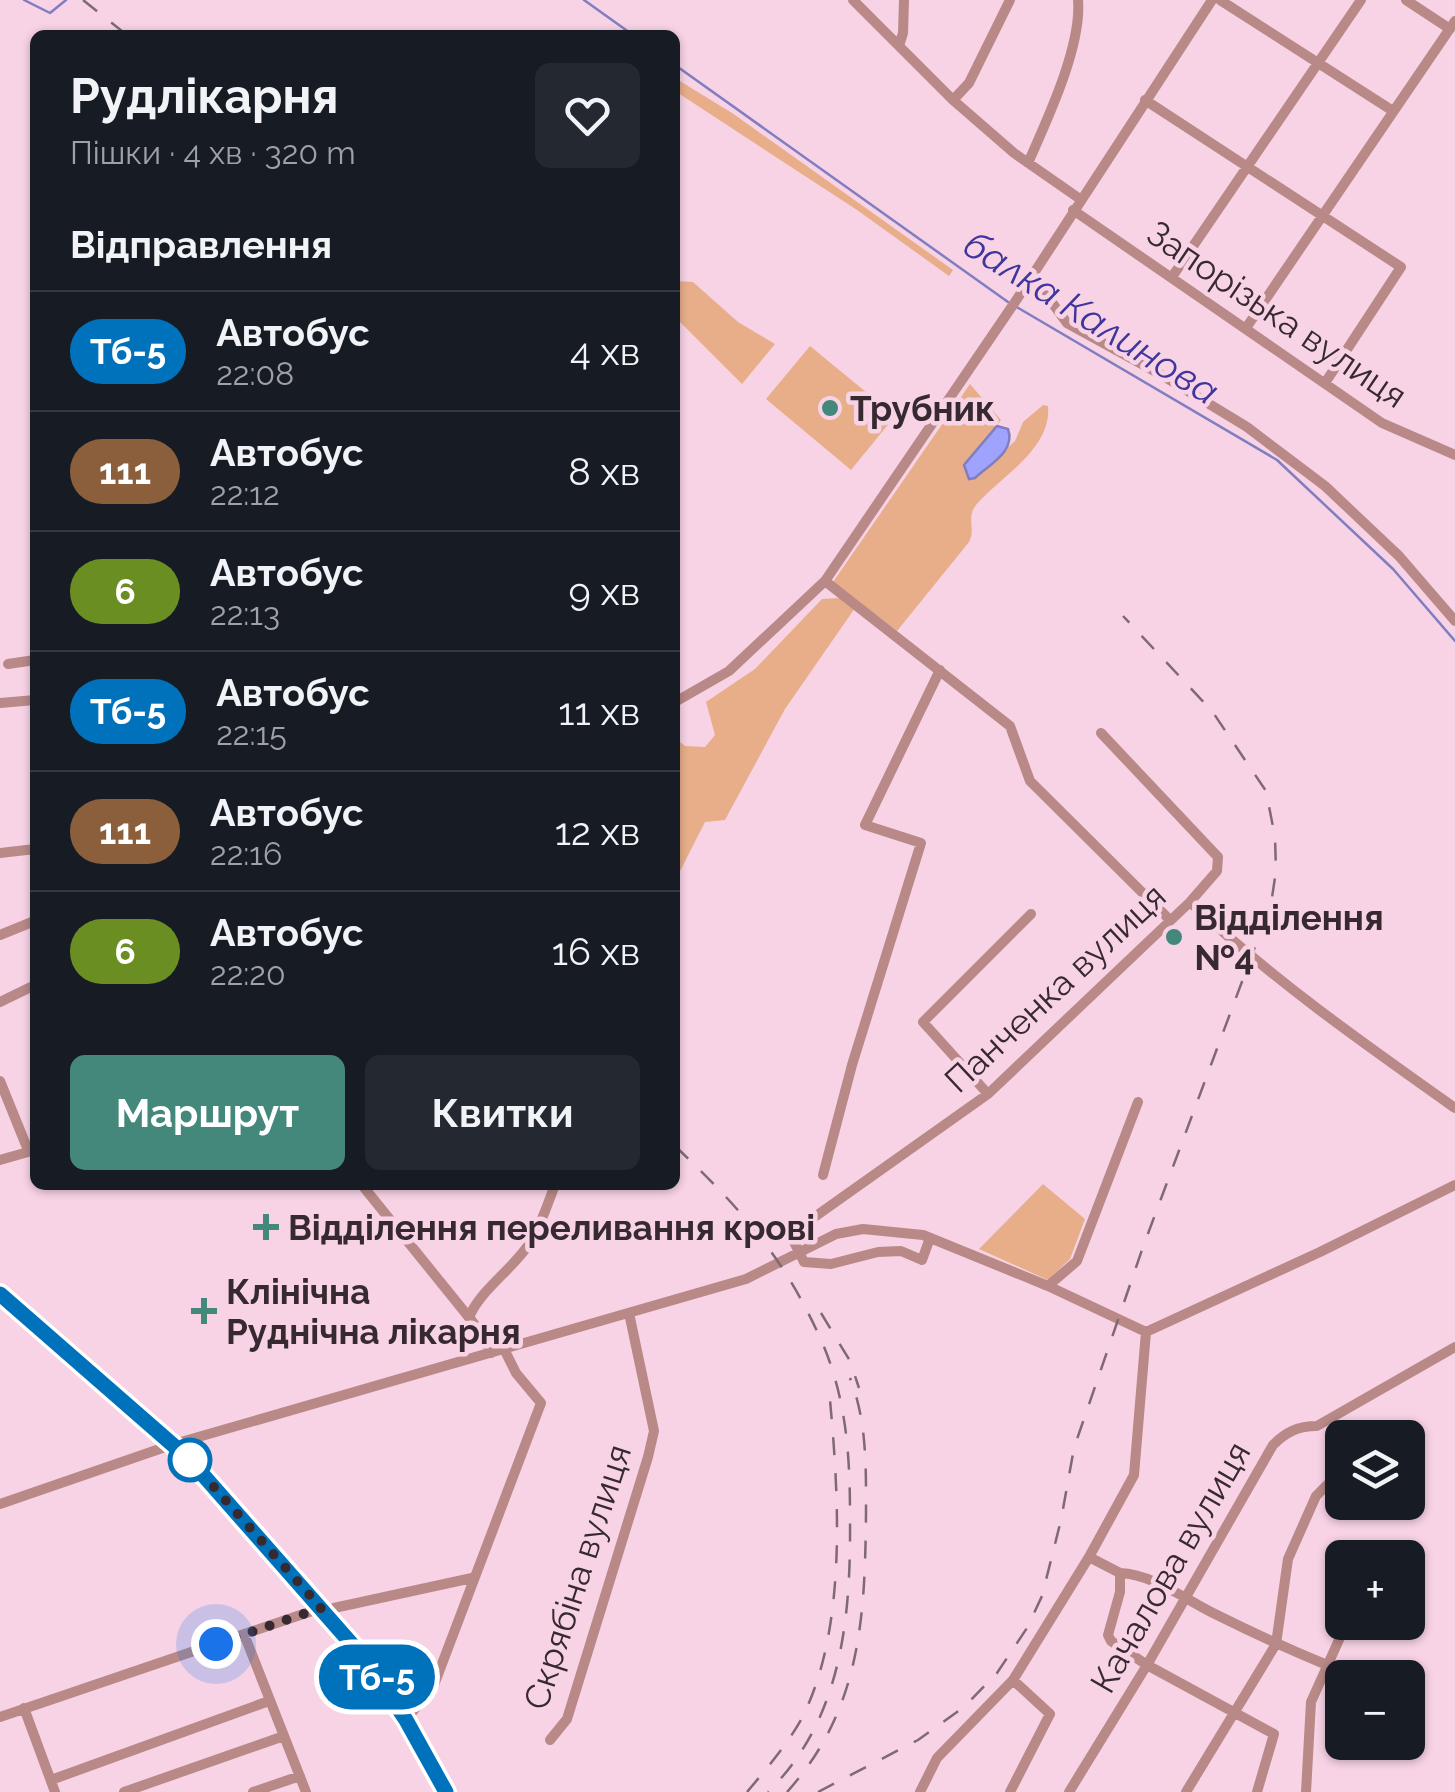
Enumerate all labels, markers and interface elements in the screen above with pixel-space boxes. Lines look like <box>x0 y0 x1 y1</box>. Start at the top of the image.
button: heart <box>535 63 640 168</box>
text: Рудлікарня <box>70 68 338 124</box>
text: Пішки · 4 хв · 320 m <box>70 134 356 171</box>
street label: Запорізька вулиця <box>1139 212 1415 416</box>
water label: балка Калинова <box>955 220 1227 414</box>
text: Відправлення <box>70 222 332 267</box>
text: Автобус <box>216 310 370 355</box>
text: 4 хв <box>570 329 640 374</box>
text: Тб-5 <box>90 331 166 372</box>
text: 22:08 <box>216 355 294 392</box>
place label: Трубник <box>850 388 995 429</box>
marker: Трубник <box>819 397 841 419</box>
text: Автобус <box>210 430 364 475</box>
text: 8 хв <box>568 449 640 494</box>
text: 111 <box>99 451 151 492</box>
text: 22:12 <box>210 475 280 512</box>
text: Автобус <box>210 550 364 595</box>
text: 9 хв <box>569 569 640 614</box>
text: 6 <box>114 571 136 612</box>
text: 22:13 <box>210 595 280 632</box>
text: Автобус <box>216 670 370 715</box>
text: 11 хв <box>558 689 640 734</box>
text: Тб-5 <box>90 691 166 732</box>
text: 22:15 <box>216 715 287 752</box>
text: Автобус <box>210 790 364 835</box>
text: 12 хв <box>555 809 640 854</box>
text: 111 <box>99 811 151 852</box>
text: 22:16 <box>210 835 282 872</box>
street label: Панченка вулиця <box>936 875 1174 1101</box>
place label: Відділення №4 <box>1194 897 1384 978</box>
text: Автобус <box>210 910 364 955</box>
marker: Відділення №4 <box>1163 926 1185 948</box>
text: 16 хв <box>552 929 640 974</box>
text: 6 <box>114 931 136 972</box>
text: 22:20 <box>210 955 286 992</box>
button: Маршрут <box>70 1055 345 1170</box>
button: Квитки <box>365 1055 640 1170</box>
place label: Відділення переливання крові <box>288 1207 815 1248</box>
marker: Відділення переливання крові <box>253 1214 279 1240</box>
place label: Клінічна Руднічна лікарня <box>226 1271 521 1352</box>
marker: Клінічна Руднічна лікарня <box>191 1298 217 1324</box>
map controls <box>1325 1420 1425 1760</box>
button: layers <box>1325 1420 1425 1520</box>
street label: Качалова вулиця <box>1082 1434 1258 1700</box>
unlabelled marker <box>169 1439 211 1481</box>
street label: Скрябіна вулиця <box>515 1439 639 1715</box>
button: + <box>1325 1540 1425 1640</box>
your location <box>191 1619 241 1669</box>
line badge: Тб-5 <box>307 1644 447 1710</box>
text: Тб-5 <box>339 1657 415 1698</box>
button: − <box>1325 1660 1425 1760</box>

